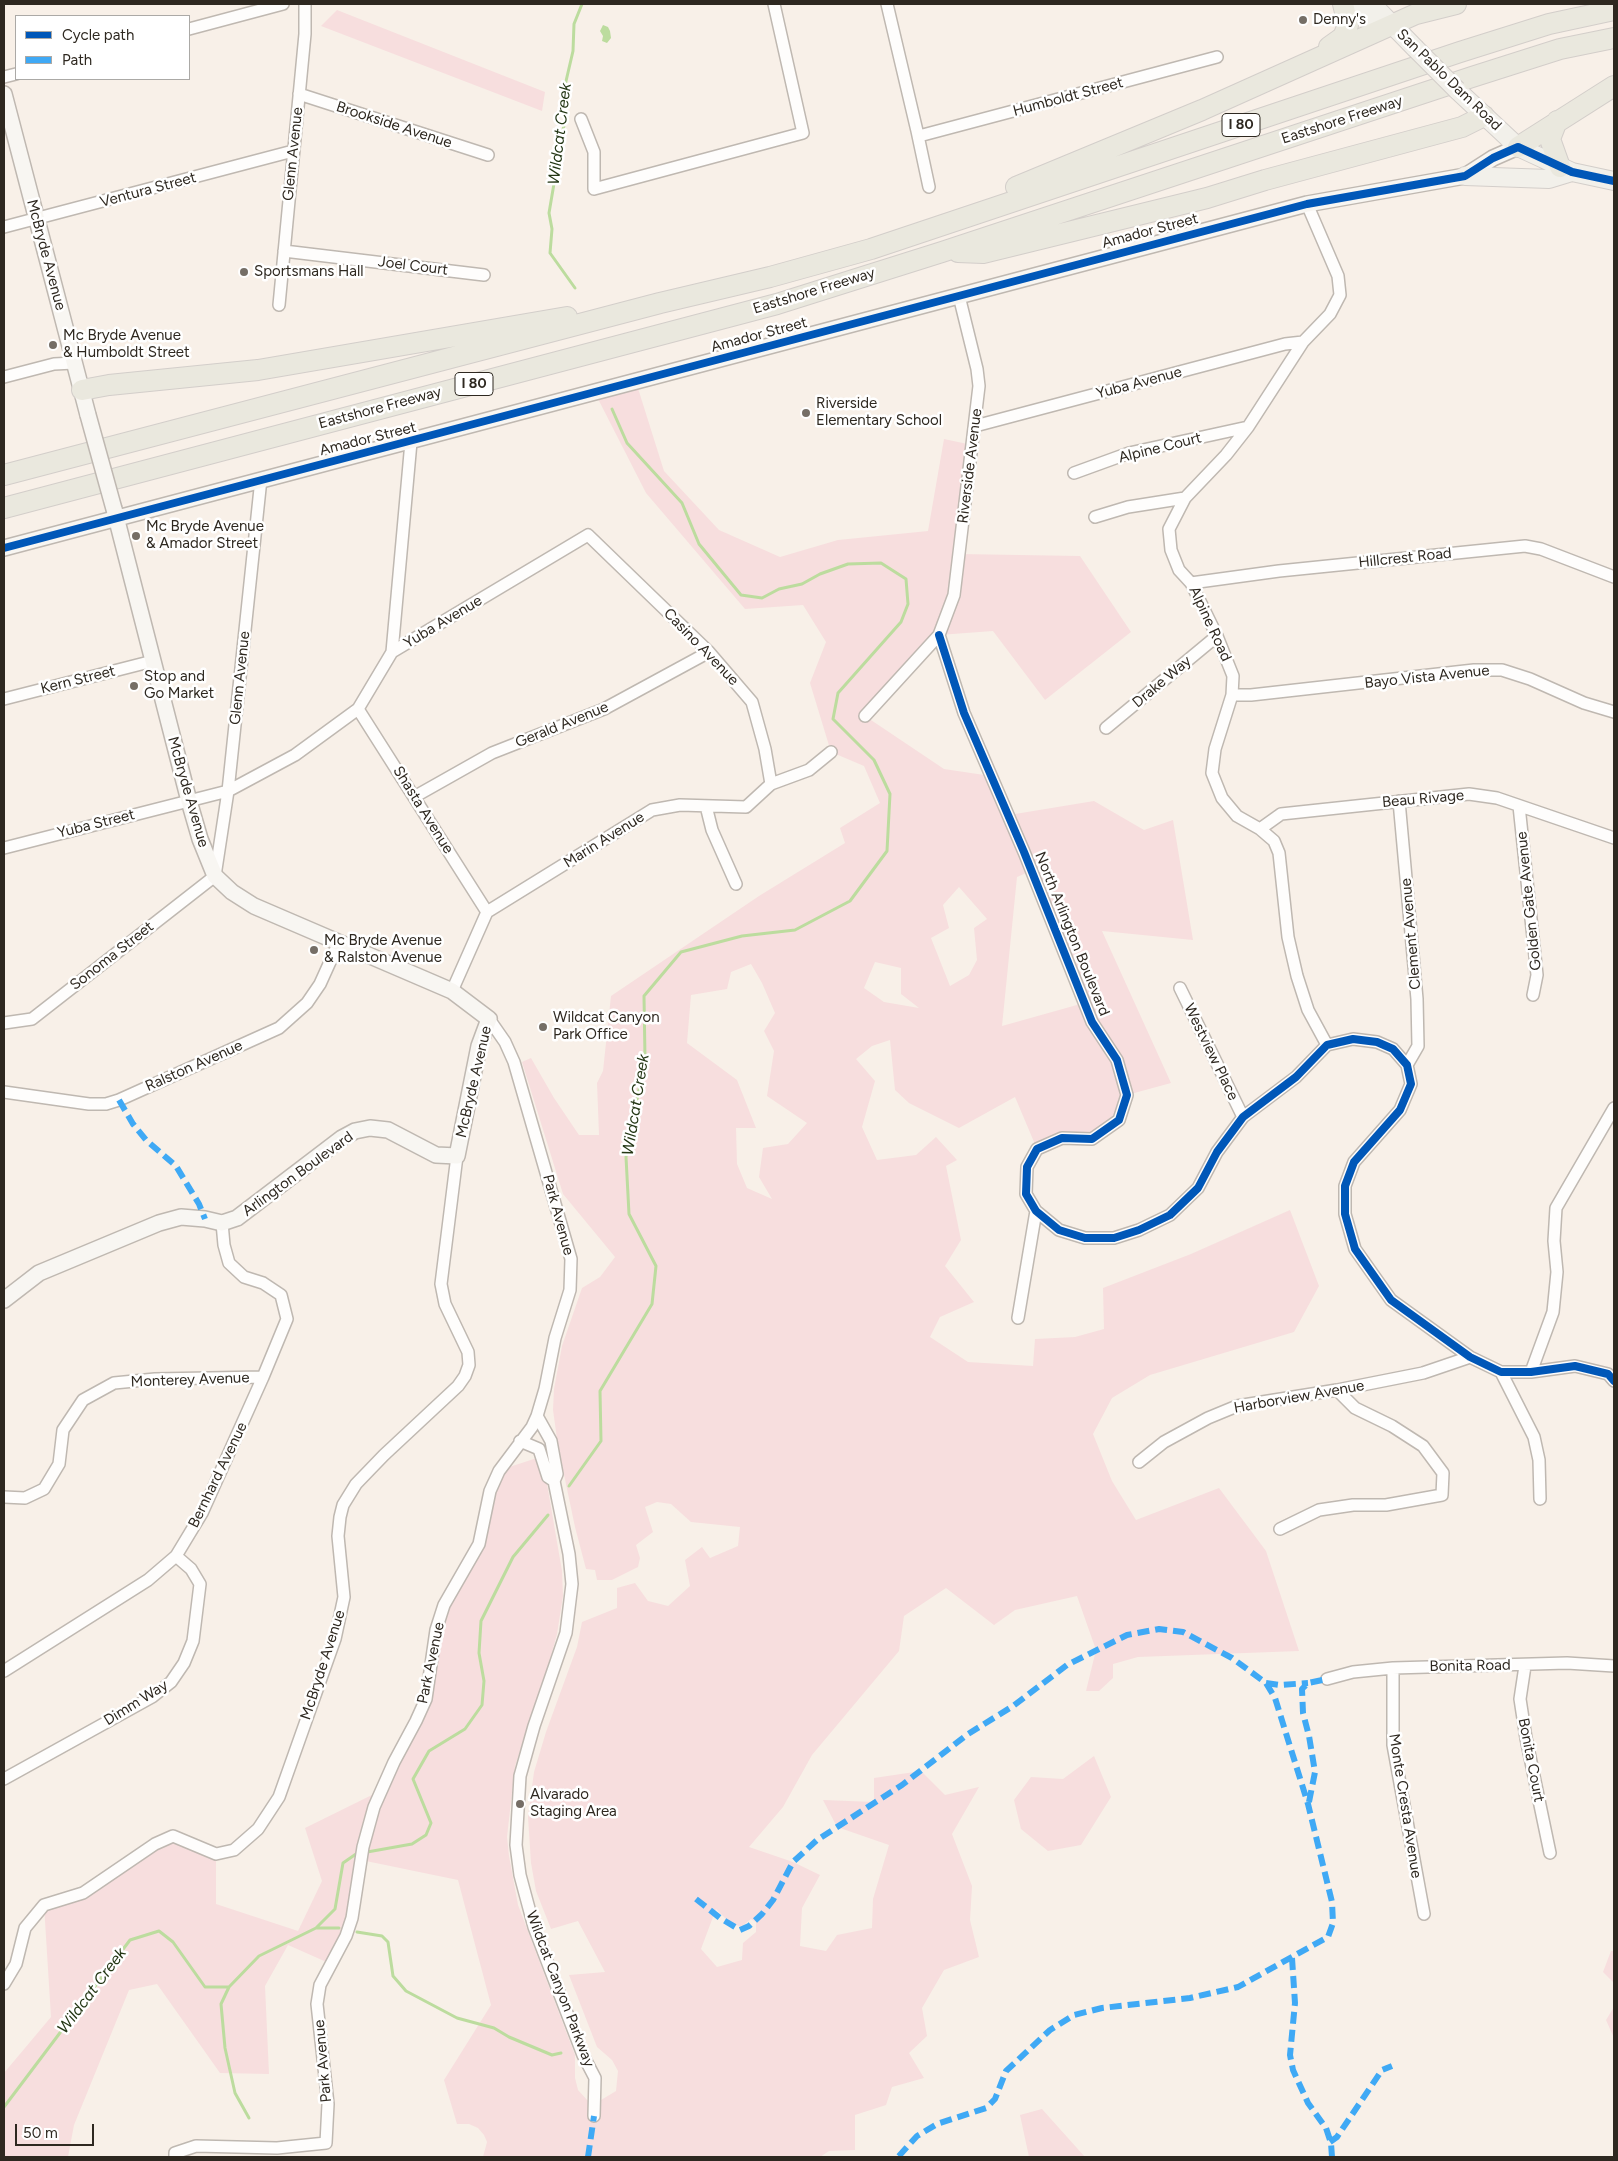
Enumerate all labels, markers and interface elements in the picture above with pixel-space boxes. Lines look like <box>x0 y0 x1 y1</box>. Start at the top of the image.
place label: Denny's <box>1313 11 1366 29</box>
marker: Denny's <box>1297 14 1309 26</box>
legend <box>15 15 190 80</box>
street label: San Pablo Dam Road <box>1393 25 1505 135</box>
text: Cycle path <box>62 26 134 44</box>
text: Path <box>62 51 92 69</box>
street label: Humboldt Street <box>1011 74 1125 120</box>
water label: Wildcat Creek <box>544 82 576 186</box>
street label: Eastshore Freeway <box>1279 92 1405 148</box>
street label: Brookside Avenue <box>334 98 454 152</box>
street label: Glenn Avenue <box>279 106 307 202</box>
road number: I 80 <box>1222 114 1260 136</box>
street label: Ventura Street <box>98 169 198 211</box>
street label: McBryde Avenue <box>23 198 69 312</box>
street label: Amador Street <box>1100 210 1200 252</box>
street label: Joel Court <box>377 253 449 279</box>
place label: Sportsmans Hall <box>254 263 363 281</box>
street label: Eastshore Freeway <box>751 264 877 318</box>
marker: Sportsmans Hall <box>238 266 250 278</box>
street label: Amador Street <box>709 314 809 356</box>
place label: Mc Bryde Avenue & Humboldt Street <box>63 327 190 362</box>
marker: Mc Bryde Avenue & Humboldt Street <box>47 339 59 351</box>
street label: Yuba Avenue <box>1094 363 1184 403</box>
road number: I 80 <box>455 372 493 396</box>
street label: Eastshore Freeway <box>317 383 443 433</box>
place label: Riverside Elementary School <box>816 395 942 430</box>
marker: Riverside Elementary School <box>800 407 812 419</box>
street label: Riverside Avenue <box>954 408 986 524</box>
street label: Amador Street <box>318 418 418 460</box>
street label: Alpine Court <box>1117 429 1203 467</box>
place label: Mc Bryde Avenue & Amador Street <box>146 518 264 553</box>
marker: Mc Bryde Avenue & Amador Street <box>130 530 142 542</box>
street label: Hillcrest Road <box>1358 544 1452 572</box>
street label: Alpine Road <box>1185 584 1235 664</box>
street label: Yuba Avenue <box>401 592 485 652</box>
street label: Casino Avenue <box>660 605 742 689</box>
street label: Glenn Avenue <box>226 630 254 726</box>
street label: Drake Way <box>1129 652 1195 712</box>
street label: Bayo Vista Avenue <box>1364 661 1490 693</box>
street label: Kern Street <box>39 662 117 698</box>
place label: Stop and Go Market <box>144 668 214 703</box>
marker: Stop and Go Market <box>128 680 140 692</box>
street label: Gerald Avenue <box>513 698 611 752</box>
street label: McBryde Avenue <box>164 735 212 849</box>
street label: Shasta Avenue <box>389 763 457 857</box>
street label: Beau Rivage <box>1381 786 1465 812</box>
street label: Yuba Street <box>55 806 137 842</box>
street label: Marin Avenue <box>560 808 648 872</box>
street label: Golden Gate Avenue <box>1513 831 1545 971</box>
street label: North Arlington Boulevard <box>1031 849 1113 1019</box>
street label: Clement Avenue <box>1397 878 1425 990</box>
street label: Sonoma Street <box>67 918 157 994</box>
place label: Mc Bryde Avenue & Ralston Avenue <box>324 932 442 967</box>
marker: Mc Bryde Avenue & Ralston Avenue <box>308 944 320 956</box>
street label: Westview Place <box>1180 1001 1242 1103</box>
place label: Wildcat Canyon Park Office <box>553 1009 660 1044</box>
marker: Wildcat Canyon Park Office <box>537 1021 549 1033</box>
street label: McBryde Avenue <box>452 1024 496 1140</box>
street label: Ralston Avenue <box>143 1037 245 1095</box>
water label: Wildcat Creek <box>618 1053 654 1157</box>
street label: Arlington Boulevard <box>239 1128 357 1220</box>
street label: Park Avenue <box>539 1173 577 1257</box>
street label: Monterey Avenue <box>130 1369 250 1391</box>
street label: Harborview Avenue <box>1232 1377 1366 1417</box>
street label: Bernhard Avenue <box>185 1419 251 1531</box>
street label: McBryde Avenue <box>297 1608 349 1722</box>
street label: Park Avenue <box>414 1621 448 1705</box>
street label: Bonita Road <box>1429 1656 1511 1676</box>
street label: Dimm Way <box>101 1676 171 1730</box>
street label: Bonita Court <box>1514 1716 1548 1804</box>
street label: Monte Cresta Avenue <box>1385 1732 1425 1880</box>
place label: Alvarado Staging Area <box>530 1786 617 1821</box>
marker: Alvarado Staging Area <box>514 1798 526 1810</box>
street label: Wildcat Canyon Parkway <box>522 1908 598 2070</box>
water label: Wildcat Creek <box>53 1944 131 2038</box>
street label: Park Avenue <box>310 2019 336 2103</box>
scale bar <box>18 2114 96 2146</box>
text: 50 m <box>23 2124 58 2142</box>

